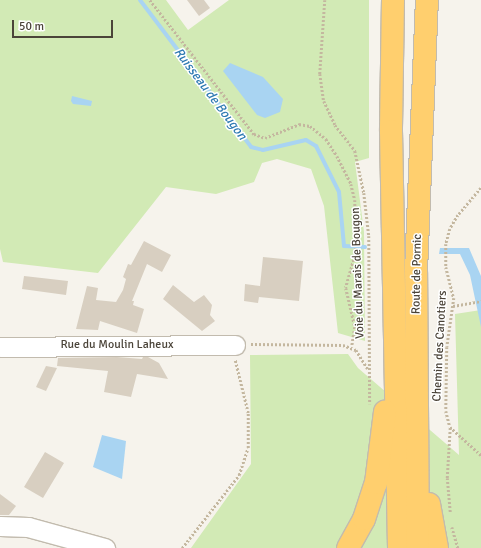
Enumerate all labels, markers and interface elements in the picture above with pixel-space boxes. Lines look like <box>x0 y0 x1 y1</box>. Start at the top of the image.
scale bar <box>14 12 115 38</box>
text: 50 m <box>19 19 44 34</box>
water label: Ruisseau de Bougon <box>170 45 250 143</box>
street label: Voie du Marais de Bougon <box>349 207 367 339</box>
street label: Route de Pornic <box>409 234 425 314</box>
street label: Chemin des Canotiers <box>430 290 450 402</box>
street label: Rue du Moulin Laheux <box>61 338 173 352</box>

